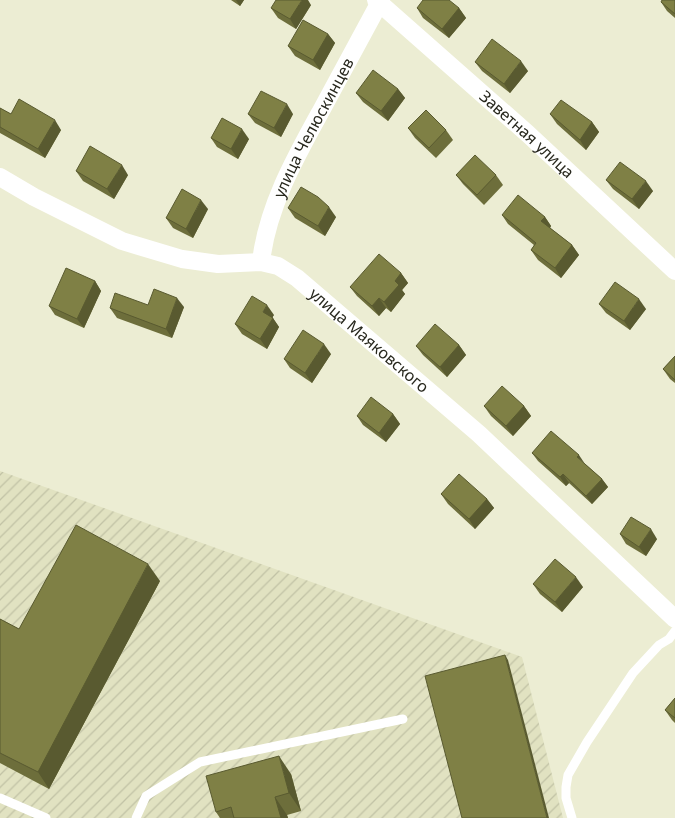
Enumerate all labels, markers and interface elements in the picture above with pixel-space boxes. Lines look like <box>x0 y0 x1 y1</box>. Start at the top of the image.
street label: улица Челюскинцев <box>268 54 359 201</box>
street label: Заветная улица <box>475 85 579 183</box>
street label: улица Маяковского <box>305 282 434 397</box>

